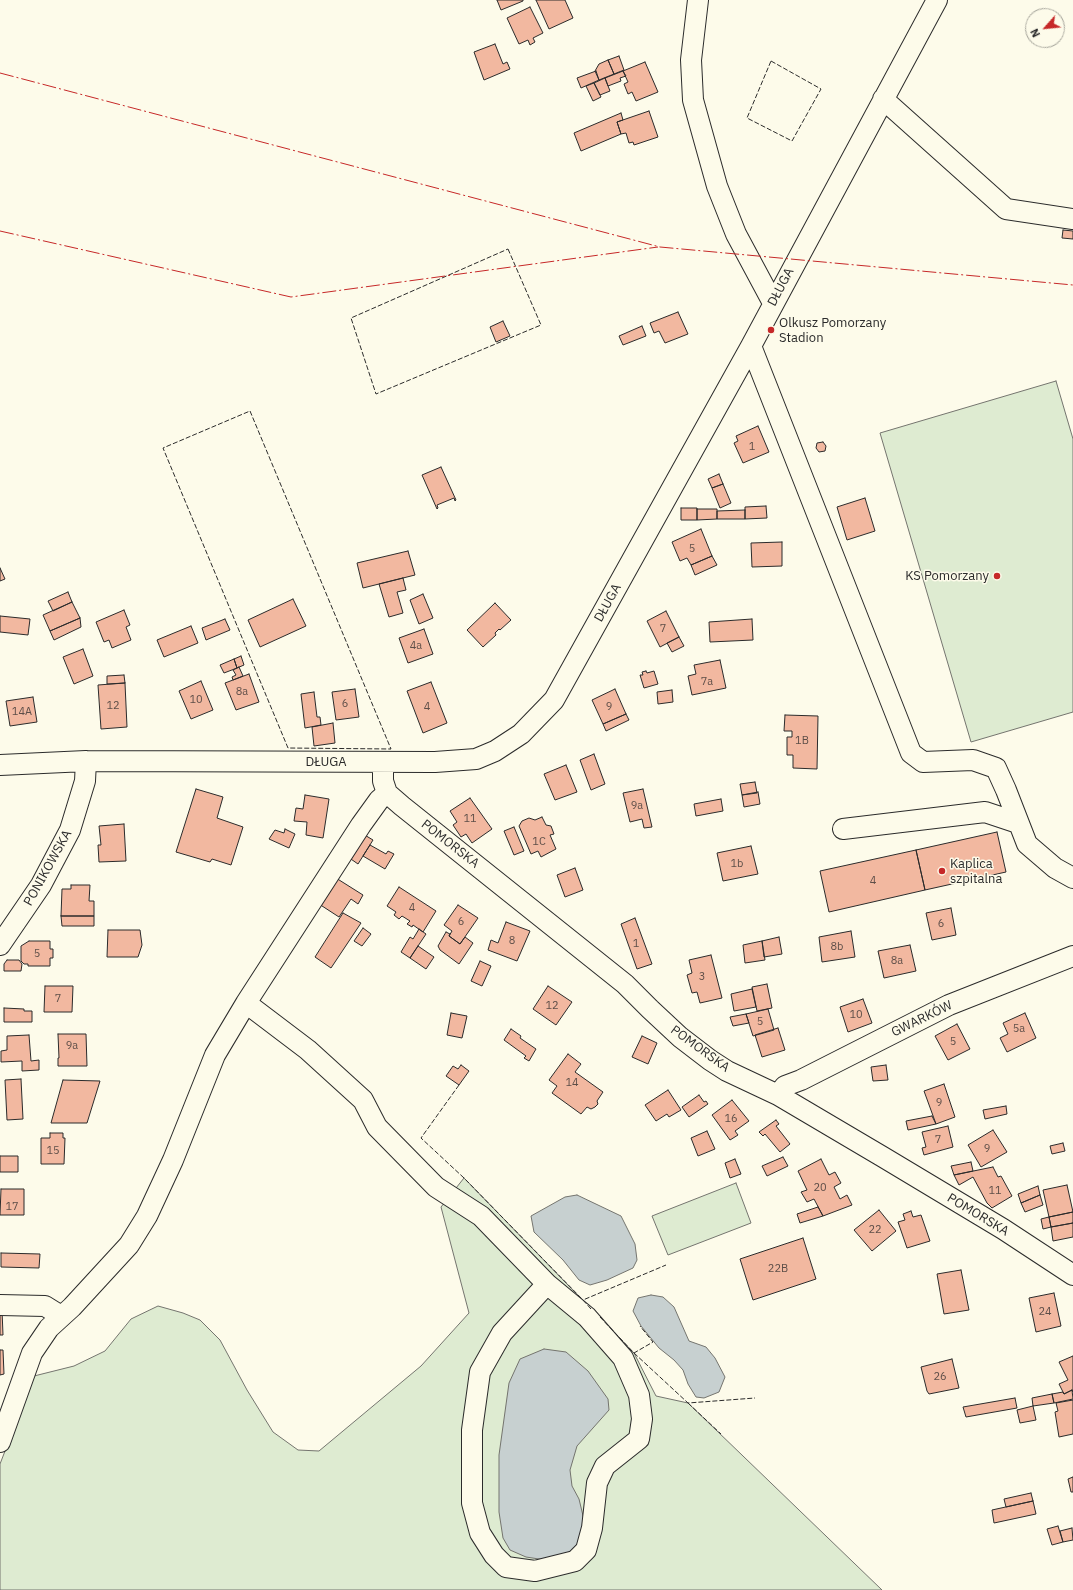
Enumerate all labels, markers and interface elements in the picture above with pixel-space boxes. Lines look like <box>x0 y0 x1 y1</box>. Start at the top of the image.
north arrow <box>1025 8 1065 48</box>
text: N <box>1027 26 1043 40</box>
street label: DŁUGA <box>764 265 798 309</box>
place label: Olkusz Pomorzany Stadion <box>779 315 886 346</box>
marker: Olkusz Pomorzany Stadion <box>766 325 776 335</box>
house number: 1 <box>749 440 755 454</box>
house number: 5 <box>689 542 695 556</box>
place label: KS Pomorzany <box>905 568 989 584</box>
marker: KS Pomorzany <box>992 571 1002 581</box>
street label: DŁUGA <box>591 581 625 625</box>
house number: 7 <box>660 622 666 636</box>
house number: 4a <box>410 639 422 653</box>
house number: 7a <box>701 675 713 689</box>
house number: 8a <box>236 685 248 699</box>
house number: 10 <box>189 693 203 707</box>
house number: 6 <box>342 697 348 711</box>
house number: 12 <box>106 699 120 713</box>
house number: 4 <box>424 700 430 714</box>
house number: 9 <box>606 700 612 714</box>
house number: 14A <box>12 705 32 719</box>
house number: 1B <box>795 734 809 748</box>
street label: DŁUGA <box>305 754 347 770</box>
house number: 9a <box>631 799 643 813</box>
house number: 11 <box>463 812 477 826</box>
street label: POMORSKA <box>418 817 482 871</box>
street label: PONIKOWSKA <box>21 827 75 909</box>
house number: 1C <box>532 835 546 849</box>
place label: Kaplica szpitalna <box>950 856 1002 887</box>
house number: 1b <box>731 857 743 871</box>
marker: Kaplica szpitalna <box>937 866 947 876</box>
house number: 4 <box>870 874 876 888</box>
house number: 4 <box>409 901 415 915</box>
house number: 6 <box>458 915 464 929</box>
house number: 6 <box>938 917 944 931</box>
house number: 8 <box>509 934 515 948</box>
house number: 1 <box>633 937 639 951</box>
house number: 8b <box>831 940 843 954</box>
house number: 5 <box>34 947 40 961</box>
house number: 8a <box>891 954 903 968</box>
house number: 3 <box>699 970 705 984</box>
house number: 7 <box>55 992 61 1006</box>
street label: GWARKÓW <box>889 998 955 1040</box>
house number: 12 <box>545 999 559 1013</box>
house number: 10 <box>849 1008 863 1022</box>
house number: 5 <box>757 1015 763 1029</box>
street label: POMORSKA <box>667 1022 733 1076</box>
house number: 5a <box>1013 1022 1025 1036</box>
house number: 5 <box>950 1035 956 1049</box>
house number: 9a <box>66 1039 78 1053</box>
house number: 14 <box>565 1076 579 1090</box>
house number: 9 <box>936 1096 942 1110</box>
house number: 16 <box>724 1112 738 1126</box>
house number: 7 <box>935 1133 941 1147</box>
house number: 9 <box>984 1142 990 1156</box>
house number: 15 <box>46 1144 60 1158</box>
house number: 20 <box>813 1181 827 1195</box>
house number: 11 <box>988 1184 1002 1198</box>
street label: POMORSKA <box>944 1190 1012 1240</box>
house number: 17 <box>5 1200 19 1214</box>
house number: 22 <box>868 1223 882 1237</box>
house number: 22B <box>768 1262 788 1276</box>
house number: 24 <box>1038 1305 1052 1319</box>
house number: 26 <box>933 1370 947 1384</box>

